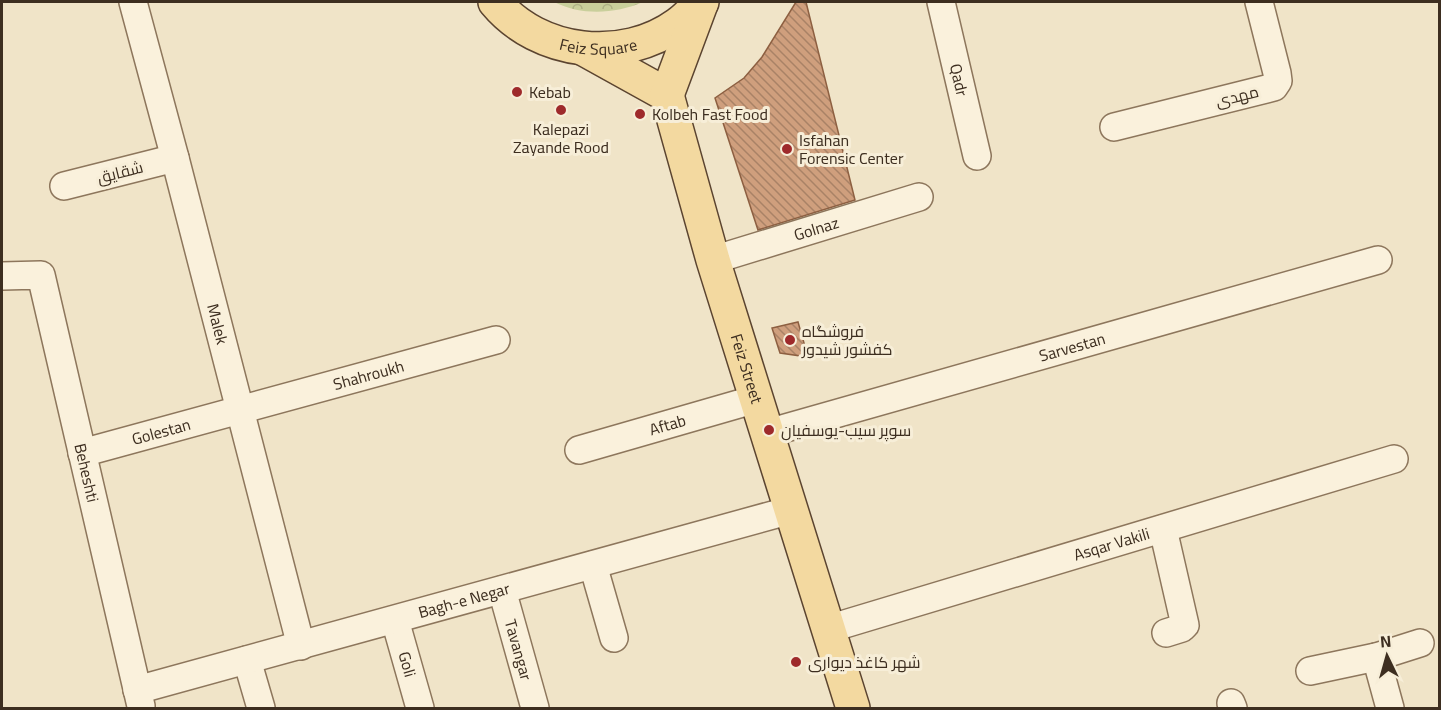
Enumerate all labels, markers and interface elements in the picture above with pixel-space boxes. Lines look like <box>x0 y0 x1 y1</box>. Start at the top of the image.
street label: Feiz Square <box>556 29 640 64</box>
street label: Qadr <box>941 61 978 100</box>
street label: مهدی <box>1212 76 1262 116</box>
place label: Kebab <box>529 77 571 107</box>
marker: Kebab <box>510 85 524 99</box>
place label: Kolbeh Fast Food <box>652 99 768 129</box>
marker: Kalepazi Zayande Rood <box>554 103 568 117</box>
marker: Kolbeh Fast Food <box>633 107 647 121</box>
place label: Kalepazi Zayande Rood <box>513 114 609 162</box>
place label: Isfahan Forensic Center <box>799 125 904 173</box>
marker: Isfahan Forensic Center <box>780 142 794 156</box>
street label: شقایق <box>94 152 146 192</box>
street label: Golnaz <box>790 207 843 249</box>
street label: Malek <box>198 300 238 348</box>
place label: فروشگاه کفشور شیدور <box>801 316 892 364</box>
street label: Sarvestan <box>1035 323 1109 370</box>
street label: Feiz Street <box>722 330 772 408</box>
marker: فروشگاه کفشور شیدور <box>783 333 797 347</box>
street label: Shahroukh <box>330 351 408 399</box>
street label: Aftab <box>646 405 689 444</box>
street label: Golestan <box>128 409 194 454</box>
place label: سوپر سیب-یوسفیان <box>781 415 911 445</box>
marker: سوپر سیب-یوسفیان <box>762 423 776 437</box>
street label: Beheshti <box>66 440 108 505</box>
street label: Asqar Vakili <box>1070 518 1153 569</box>
street label: Bagh-e Negar <box>415 573 514 627</box>
street label: Tavangar <box>496 616 542 684</box>
north arrow <box>1357 626 1417 686</box>
text: N <box>1379 626 1392 656</box>
place label: شهر کاغذ دیواری <box>808 647 920 677</box>
street label: Goli <box>390 648 425 681</box>
marker: شهر کاغذ دیواری <box>789 655 803 669</box>

